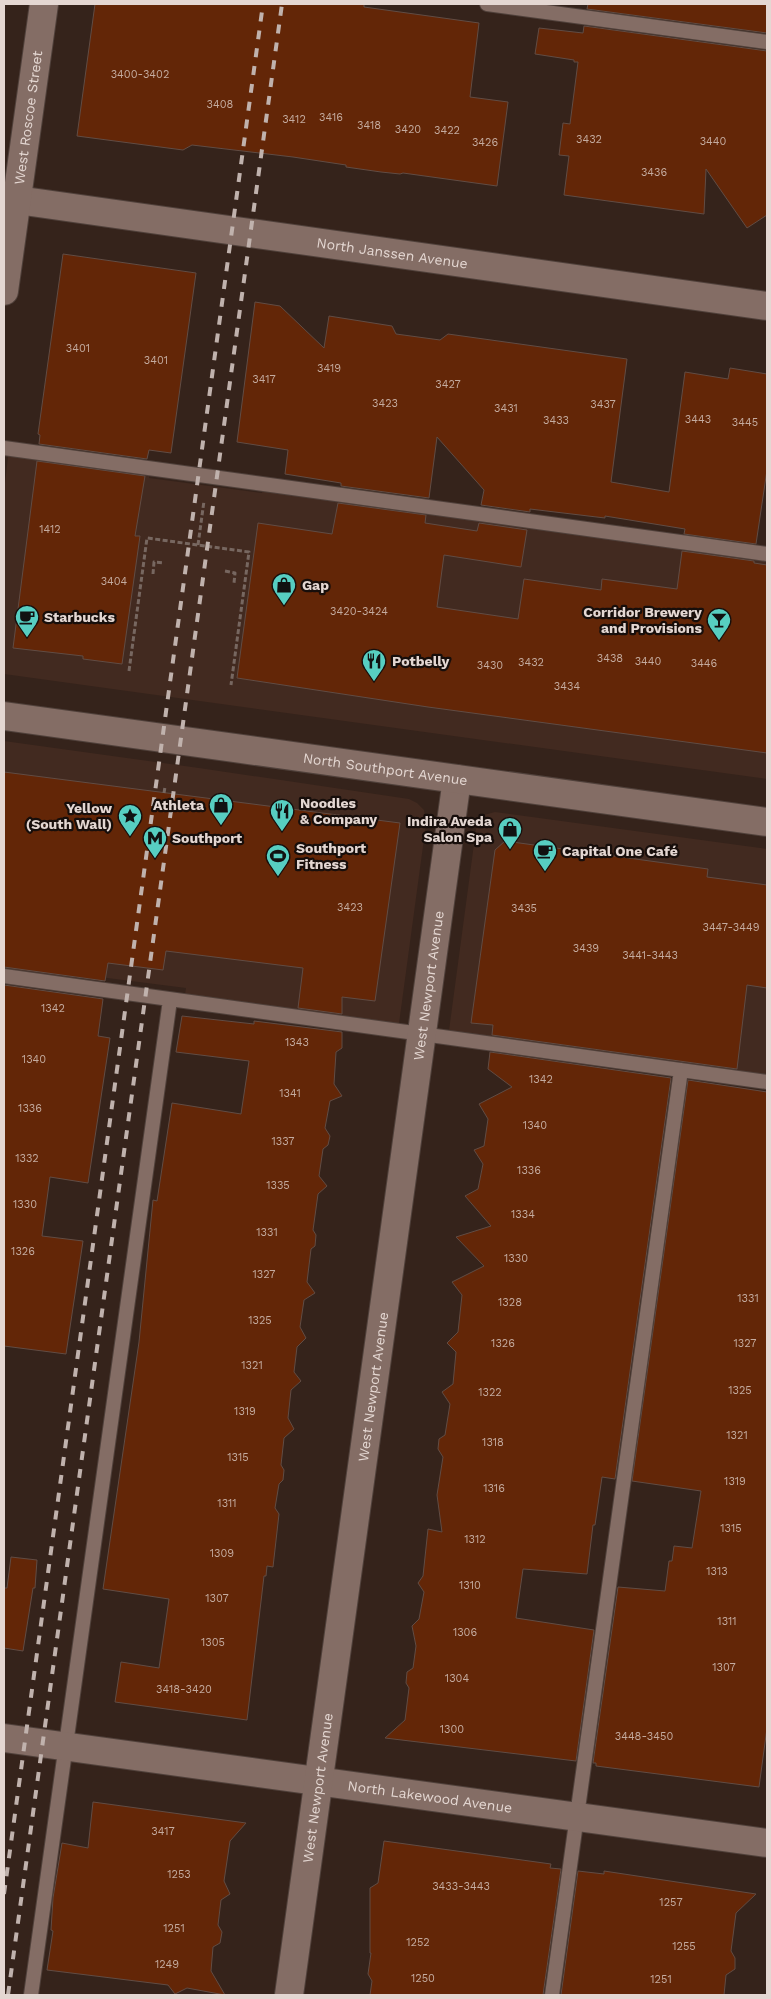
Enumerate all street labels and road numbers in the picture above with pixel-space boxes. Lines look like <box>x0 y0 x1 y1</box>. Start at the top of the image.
street label: West Roscoe Street <box>11 49 45 186</box>
street label: North Janssen Avenue <box>316 234 469 272</box>
street label: North Southport Avenue <box>302 750 469 788</box>
street label: West Newport Avenue <box>410 910 447 1061</box>
street label: West Newport Avenue <box>355 1311 391 1463</box>
street label: West Newport Avenue <box>299 1712 336 1864</box>
street label: North Lakewood Avenue <box>347 1777 513 1816</box>

